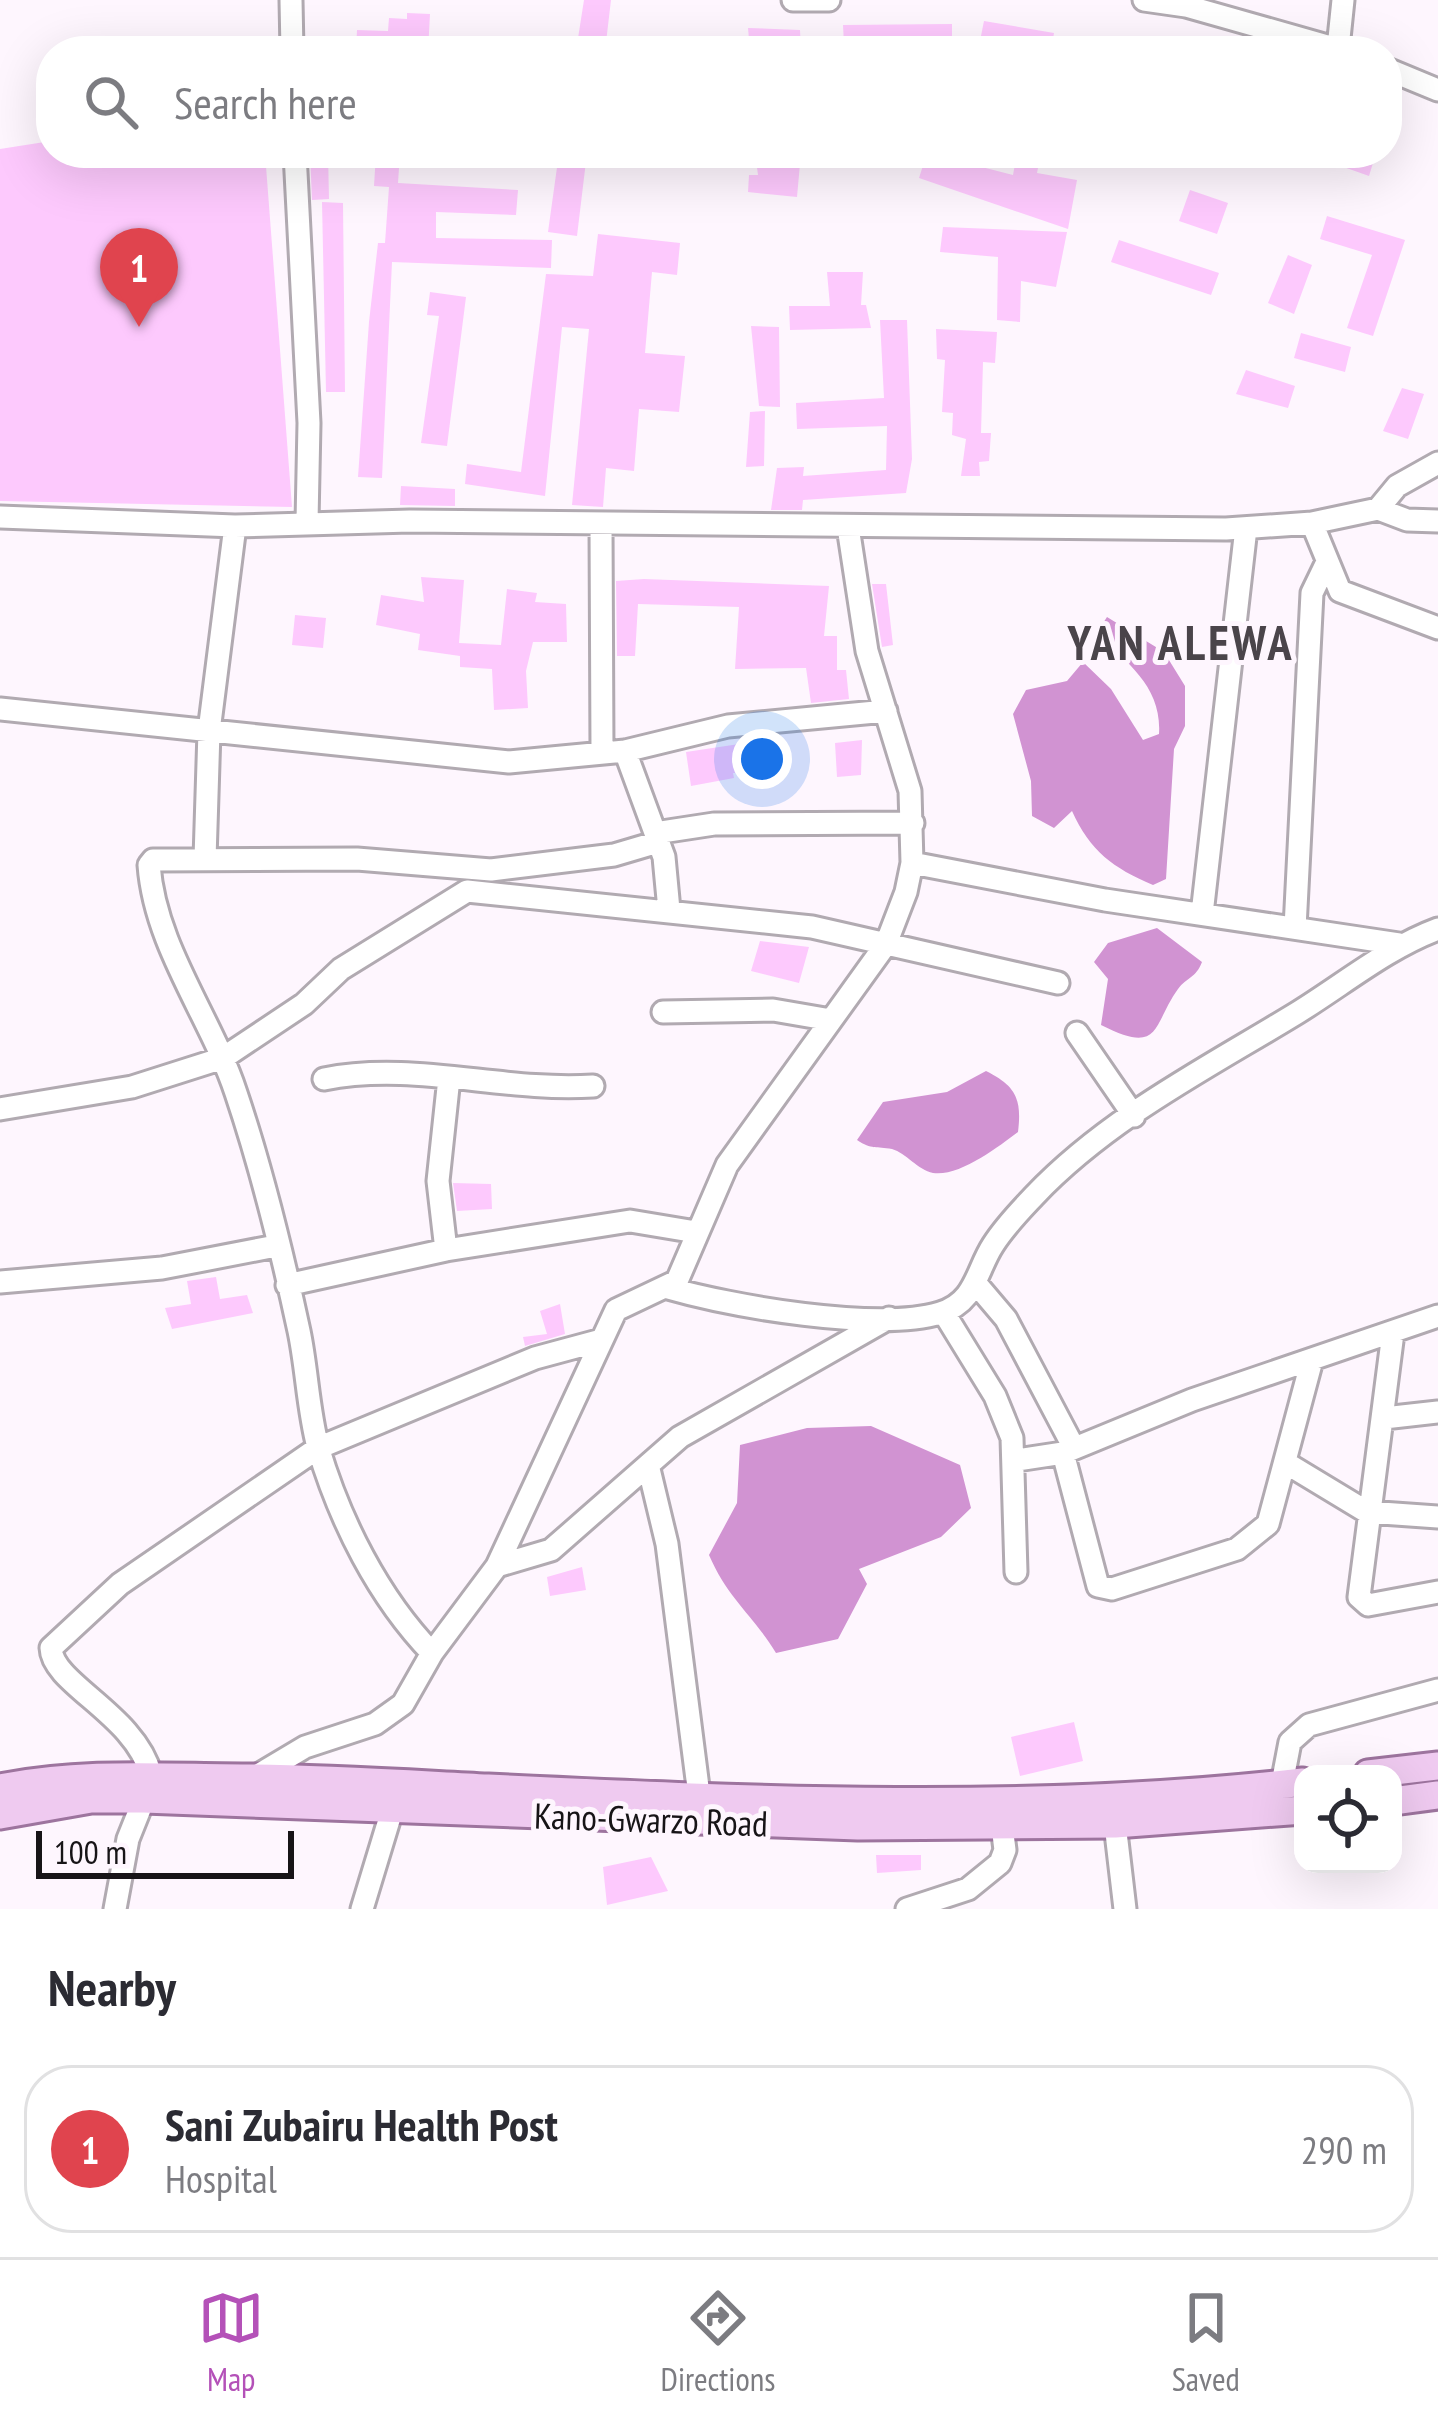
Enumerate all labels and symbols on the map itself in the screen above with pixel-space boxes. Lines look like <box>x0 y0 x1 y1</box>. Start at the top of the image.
pin: 1 <box>100 228 178 327</box>
district label: YAN ALEWA <box>1067 611 1294 673</box>
your location <box>732 729 792 789</box>
street label: Kano-Gwarzo Road <box>533 1791 769 1847</box>
scale bar <box>36 1825 294 1878</box>

